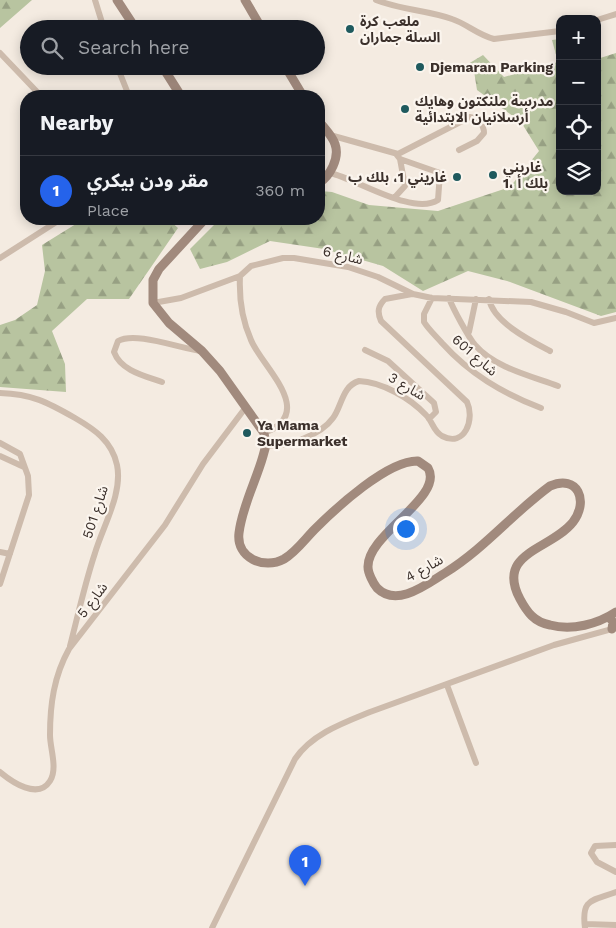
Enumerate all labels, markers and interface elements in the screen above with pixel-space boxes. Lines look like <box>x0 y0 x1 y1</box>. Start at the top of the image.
place label: ملعب كرة السلة جماران <box>360 13 441 46</box>
map controls <box>556 15 601 195</box>
button: + <box>556 15 601 60</box>
search box <box>20 20 325 75</box>
marker: ملعب كرة السلة جماران <box>344 23 356 35</box>
icon: search <box>38 34 66 62</box>
text: Search here <box>78 36 189 59</box>
place label: Djemaran Parking <box>430 59 553 75</box>
button: − <box>556 60 601 105</box>
marker: Djemaran Parking <box>414 61 426 73</box>
place label: مدرسة ملنكتون وهايك أرسلانيان الابتدائية <box>415 93 554 126</box>
marker: مدرسة ملنكتون وهايك أرسلانيان الابتدائية <box>399 103 411 115</box>
button: locate <box>556 105 601 150</box>
text: Nearby <box>40 110 113 135</box>
button: layers <box>556 150 601 195</box>
place label: غاريني 1، بلك أ <box>503 159 548 191</box>
text: مقر ودن بيكري <box>87 169 209 192</box>
place label: غاريني 1، بلك ب <box>348 169 447 188</box>
marker: غاريني 1، بلك أ <box>487 169 499 181</box>
marker: غاريني 1، بلك ب <box>451 171 463 183</box>
text: 1 <box>53 181 59 200</box>
text: 360 m <box>255 181 305 200</box>
text: Place <box>87 201 129 220</box>
street label: شارع 6 <box>321 243 365 270</box>
street label: شارع 601 <box>447 331 501 381</box>
street label: شارع 3 <box>384 369 428 406</box>
place label: Ya Mama Supermarket <box>257 417 347 449</box>
marker: Ya Mama Supermarket <box>241 427 253 439</box>
street label: شارع 501 <box>79 484 114 541</box>
your location <box>393 516 419 542</box>
street label: شارع 4 <box>402 551 447 587</box>
street label: شارع 5 <box>74 579 113 623</box>
pin: 1 <box>289 845 321 886</box>

